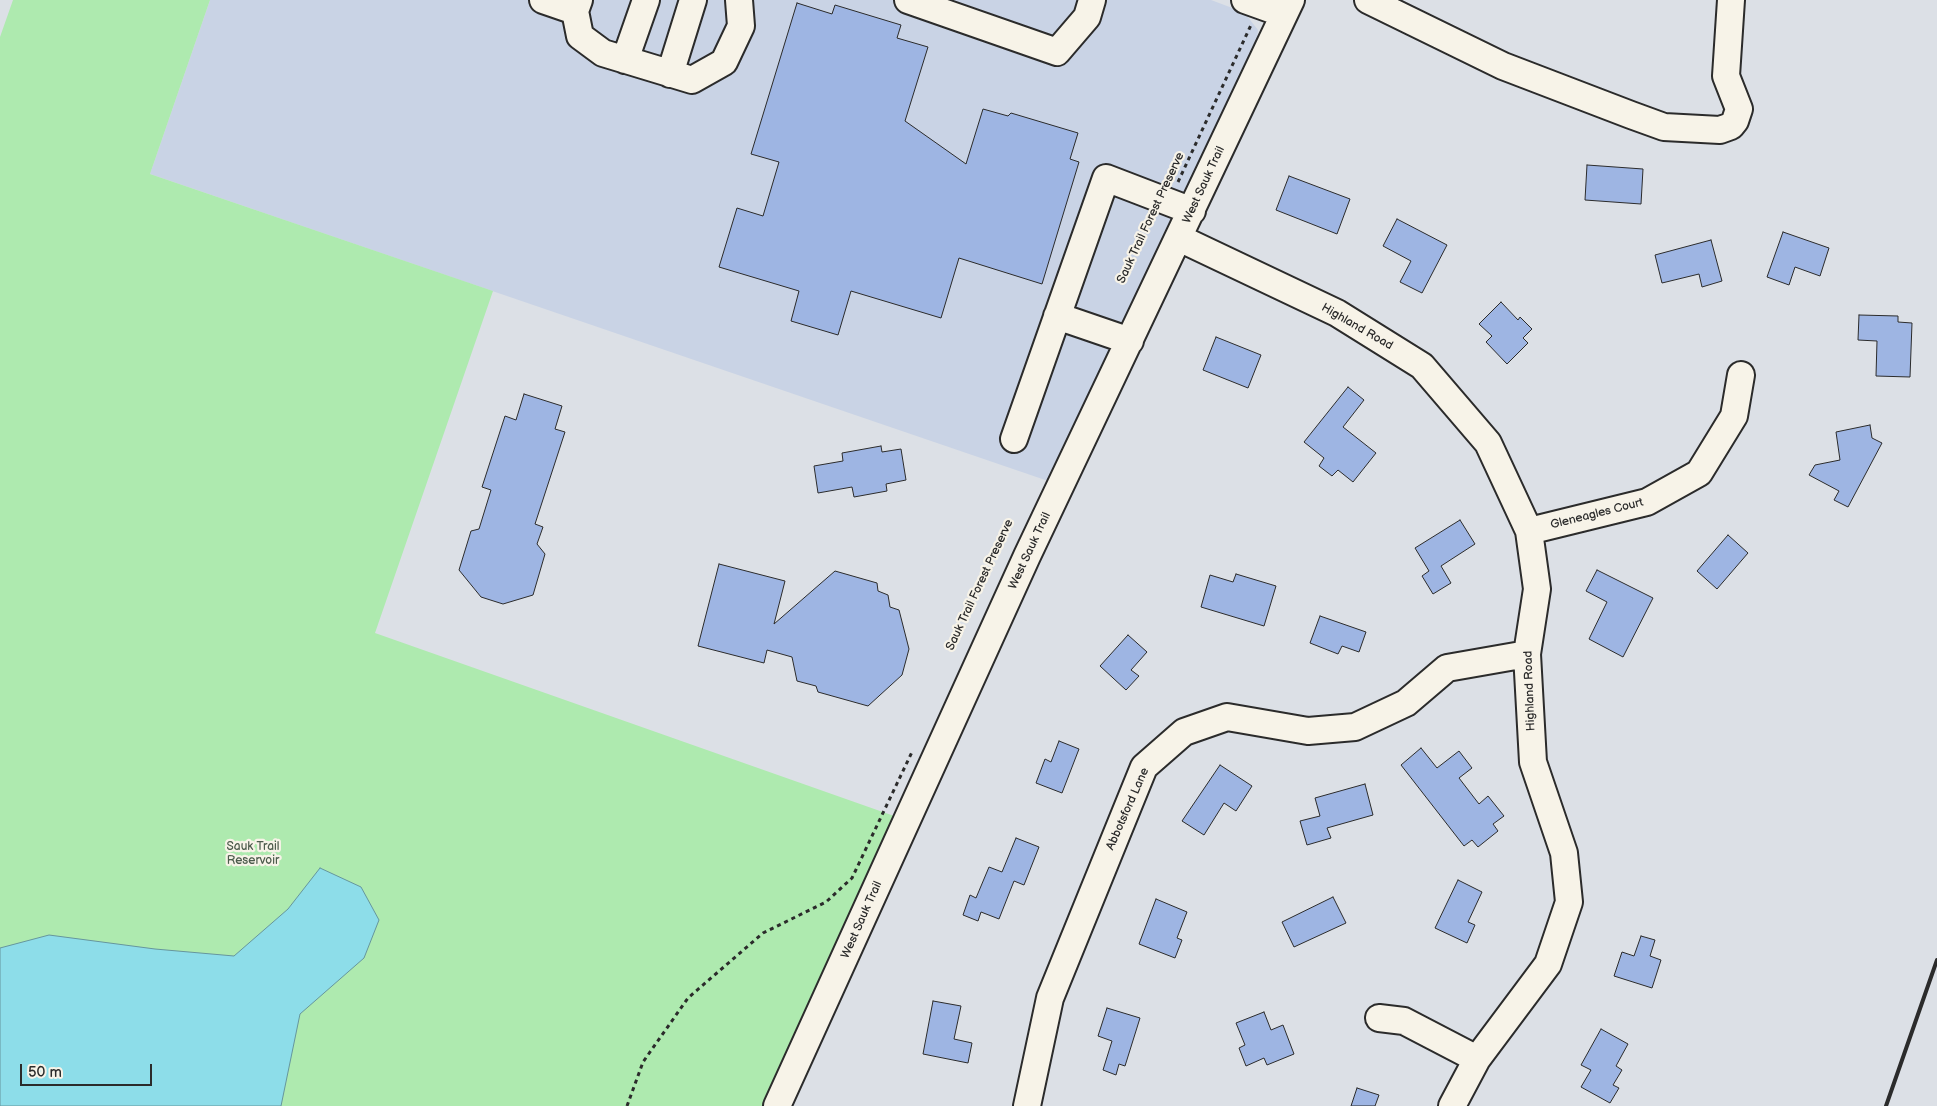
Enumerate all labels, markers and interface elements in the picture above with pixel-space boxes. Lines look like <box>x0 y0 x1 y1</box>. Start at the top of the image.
street label: West Sauk Trail <box>1180 144 1228 226</box>
street label: Sauk Trail Forest Preserve <box>1114 150 1188 286</box>
street label: Highland Road <box>1319 301 1395 353</box>
street label: Gleneagles Court <box>1549 495 1645 533</box>
street label: West Sauk Trail <box>1006 510 1054 592</box>
street label: Sauk Trail Forest Preserve <box>943 517 1017 653</box>
street label: Highland Road <box>1521 651 1539 731</box>
street label: Abbotsford Lane <box>1103 766 1153 852</box>
park label: Sauk Trail Reservoir <box>227 840 279 868</box>
street label: West Sauk Trail <box>839 879 885 961</box>
scale bar <box>22 1054 155 1086</box>
text: 50 m <box>28 1063 62 1082</box>

